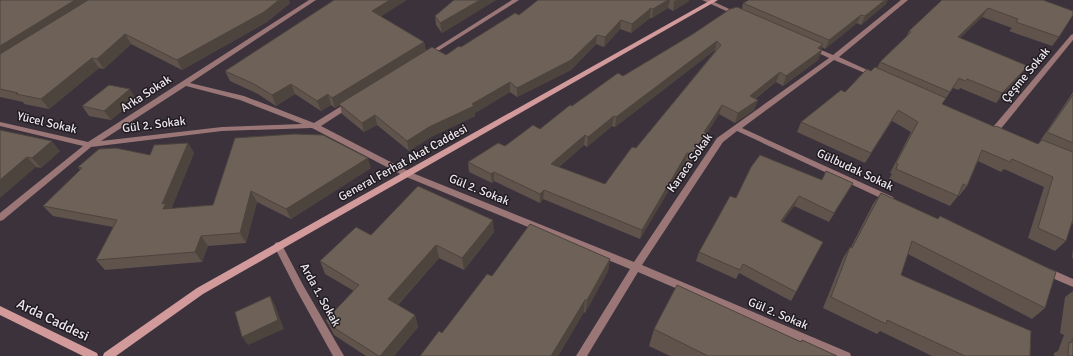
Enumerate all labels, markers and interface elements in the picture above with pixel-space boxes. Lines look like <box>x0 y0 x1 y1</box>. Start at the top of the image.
street label: Çeşme Sokak <box>999 44 1053 106</box>
street label: Arka Sokak <box>118 72 174 116</box>
street label: Yücel Sokak <box>16 109 78 137</box>
street label: Gül 2. Sokak <box>121 114 187 136</box>
street label: General Ferhat Akat Caddesi <box>336 121 470 205</box>
street label: Karaca Sokak <box>664 130 716 196</box>
street label: Gülbudak Sokak <box>814 146 896 194</box>
street label: Gül 2. Sokak <box>447 171 511 209</box>
street label: Arda 1. Sokak <box>296 261 344 329</box>
street label: Arda Caddesi <box>14 295 92 345</box>
street label: Gül 2. Sokak <box>746 295 810 333</box>

